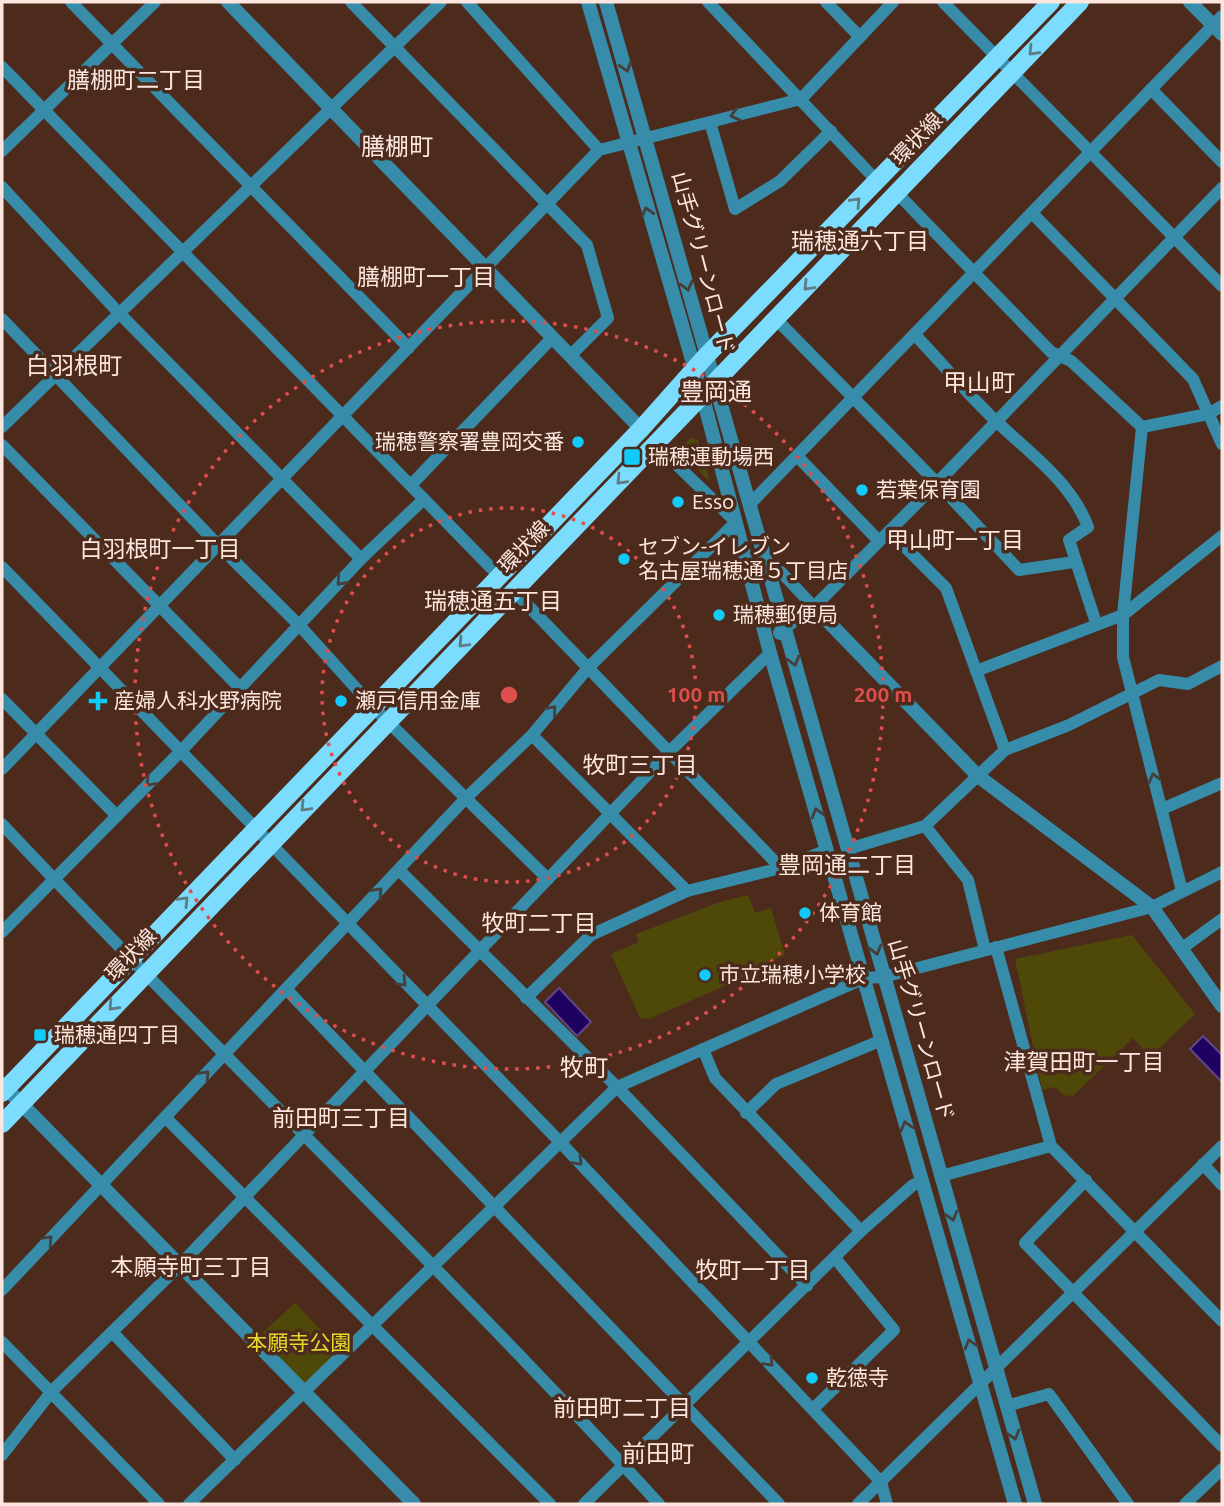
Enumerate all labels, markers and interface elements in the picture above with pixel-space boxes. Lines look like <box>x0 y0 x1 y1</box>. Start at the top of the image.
one-way arrow <box>1028 43 1041 56</box>
one-way arrow <box>617 61 632 73</box>
district label: 膳棚町二丁目 <box>67 67 205 92</box>
one-way arrow <box>729 107 741 121</box>
street label: 環状線 <box>886 107 947 169</box>
district label: 膳棚町 <box>361 133 433 160</box>
street label: 山手グリーンロード <box>668 169 740 357</box>
one-way arrow <box>847 198 860 211</box>
one-way arrow <box>641 206 656 218</box>
district label: 瑞穂通六丁目 <box>791 228 929 253</box>
district label: 膳棚町一丁目 <box>357 264 495 289</box>
one-way arrow <box>803 278 816 291</box>
one-way arrow <box>679 280 693 292</box>
district label: 白羽根町 <box>26 352 122 379</box>
district label: 甲山町 <box>943 369 1015 396</box>
district label: 豊岡通 <box>680 378 752 405</box>
place label: 瑞穂警察署豊岡交番 <box>375 429 564 453</box>
marker: 瑞穂警察署豊岡交番 <box>570 434 586 450</box>
place label: 瑞穂運動場西 <box>648 444 774 468</box>
marker: 瑞穂運動場西 <box>622 447 642 467</box>
one-way arrow <box>616 471 629 484</box>
place label: 若葉保育園 <box>876 477 981 501</box>
marker: 若葉保育園 <box>854 482 870 498</box>
place label: Esso <box>692 489 734 513</box>
marker: Esso <box>670 494 686 510</box>
street label: 環状線 <box>493 515 554 577</box>
district label: 甲山町一丁目 <box>886 527 1024 552</box>
place label: セブン-イレブン 名古屋瑞穂通５丁目店 <box>638 534 848 582</box>
district label: 白羽根町一丁目 <box>80 536 241 561</box>
marker: セブン-イレブン 名古屋瑞穂通５丁目店 <box>616 551 632 567</box>
one-way arrow <box>336 573 349 586</box>
district label: 瑞穂通五丁目 <box>424 588 562 613</box>
place label: 瑞穂郵便局 <box>733 602 838 626</box>
marker: 瑞穂郵便局 <box>711 607 727 623</box>
one-way arrow <box>458 635 471 648</box>
one-way arrow <box>785 654 800 666</box>
text: 100 m <box>667 682 725 706</box>
text: 200 m <box>854 682 912 706</box>
centre of rings <box>497 683 521 707</box>
place label: 産婦人科水野病院 <box>114 688 282 712</box>
place label: 瀬戸信用金庫 <box>355 688 481 712</box>
marker: 産婦人科水野病院 <box>88 691 108 711</box>
marker: 瀬戸信用金庫 <box>333 693 349 709</box>
one-way arrow <box>544 706 556 719</box>
district label: 牧町三丁目 <box>583 752 698 777</box>
one-way arrow <box>1147 772 1162 784</box>
one-way arrow <box>146 774 159 787</box>
one-way arrow <box>301 799 313 812</box>
one-way arrow <box>810 807 825 819</box>
district label: 豊岡通二丁目 <box>778 852 916 877</box>
one-way arrow <box>369 887 382 900</box>
one-way arrow <box>175 897 188 910</box>
place label: 体育館 <box>819 900 882 924</box>
marker: 体育館 <box>797 905 813 921</box>
district label: 牧町二丁目 <box>482 910 597 935</box>
street label: 環状線 <box>100 923 161 985</box>
street label: 山手グリーンロード <box>885 936 959 1123</box>
one-way arrow <box>867 944 882 956</box>
place label: 市立瑞穂小学校 <box>719 962 866 986</box>
marker: 市立瑞穂小学校 <box>697 967 713 983</box>
one-way arrow <box>393 973 406 986</box>
one-way arrow <box>109 998 122 1011</box>
place label: 瑞穂通四丁目 <box>54 1022 180 1046</box>
marker: 瑞穂通四丁目 <box>32 1027 48 1043</box>
district label: 津賀田町一丁目 <box>1004 1049 1165 1074</box>
district label: 牧町 <box>560 1054 608 1081</box>
one-way arrow <box>197 1070 209 1083</box>
district label: 前田町三丁目 <box>272 1105 410 1130</box>
one-way arrow <box>900 1120 915 1132</box>
one-way arrow <box>570 1153 583 1166</box>
one-way arrow <box>944 1210 958 1222</box>
one-way arrow <box>40 1235 52 1248</box>
district label: 本願寺町三丁目 <box>111 1254 272 1279</box>
district label: 牧町一丁目 <box>696 1257 811 1282</box>
park label: 本願寺公園 <box>247 1330 352 1354</box>
one-way arrow <box>964 1338 979 1350</box>
one-way arrow <box>760 1354 773 1367</box>
place label: 乾徳寺 <box>826 1365 889 1389</box>
marker: 乾徳寺 <box>804 1370 820 1386</box>
district label: 前田町二丁目 <box>553 1395 691 1420</box>
one-way arrow <box>1006 1428 1021 1440</box>
district label: 前田町 <box>622 1440 694 1467</box>

